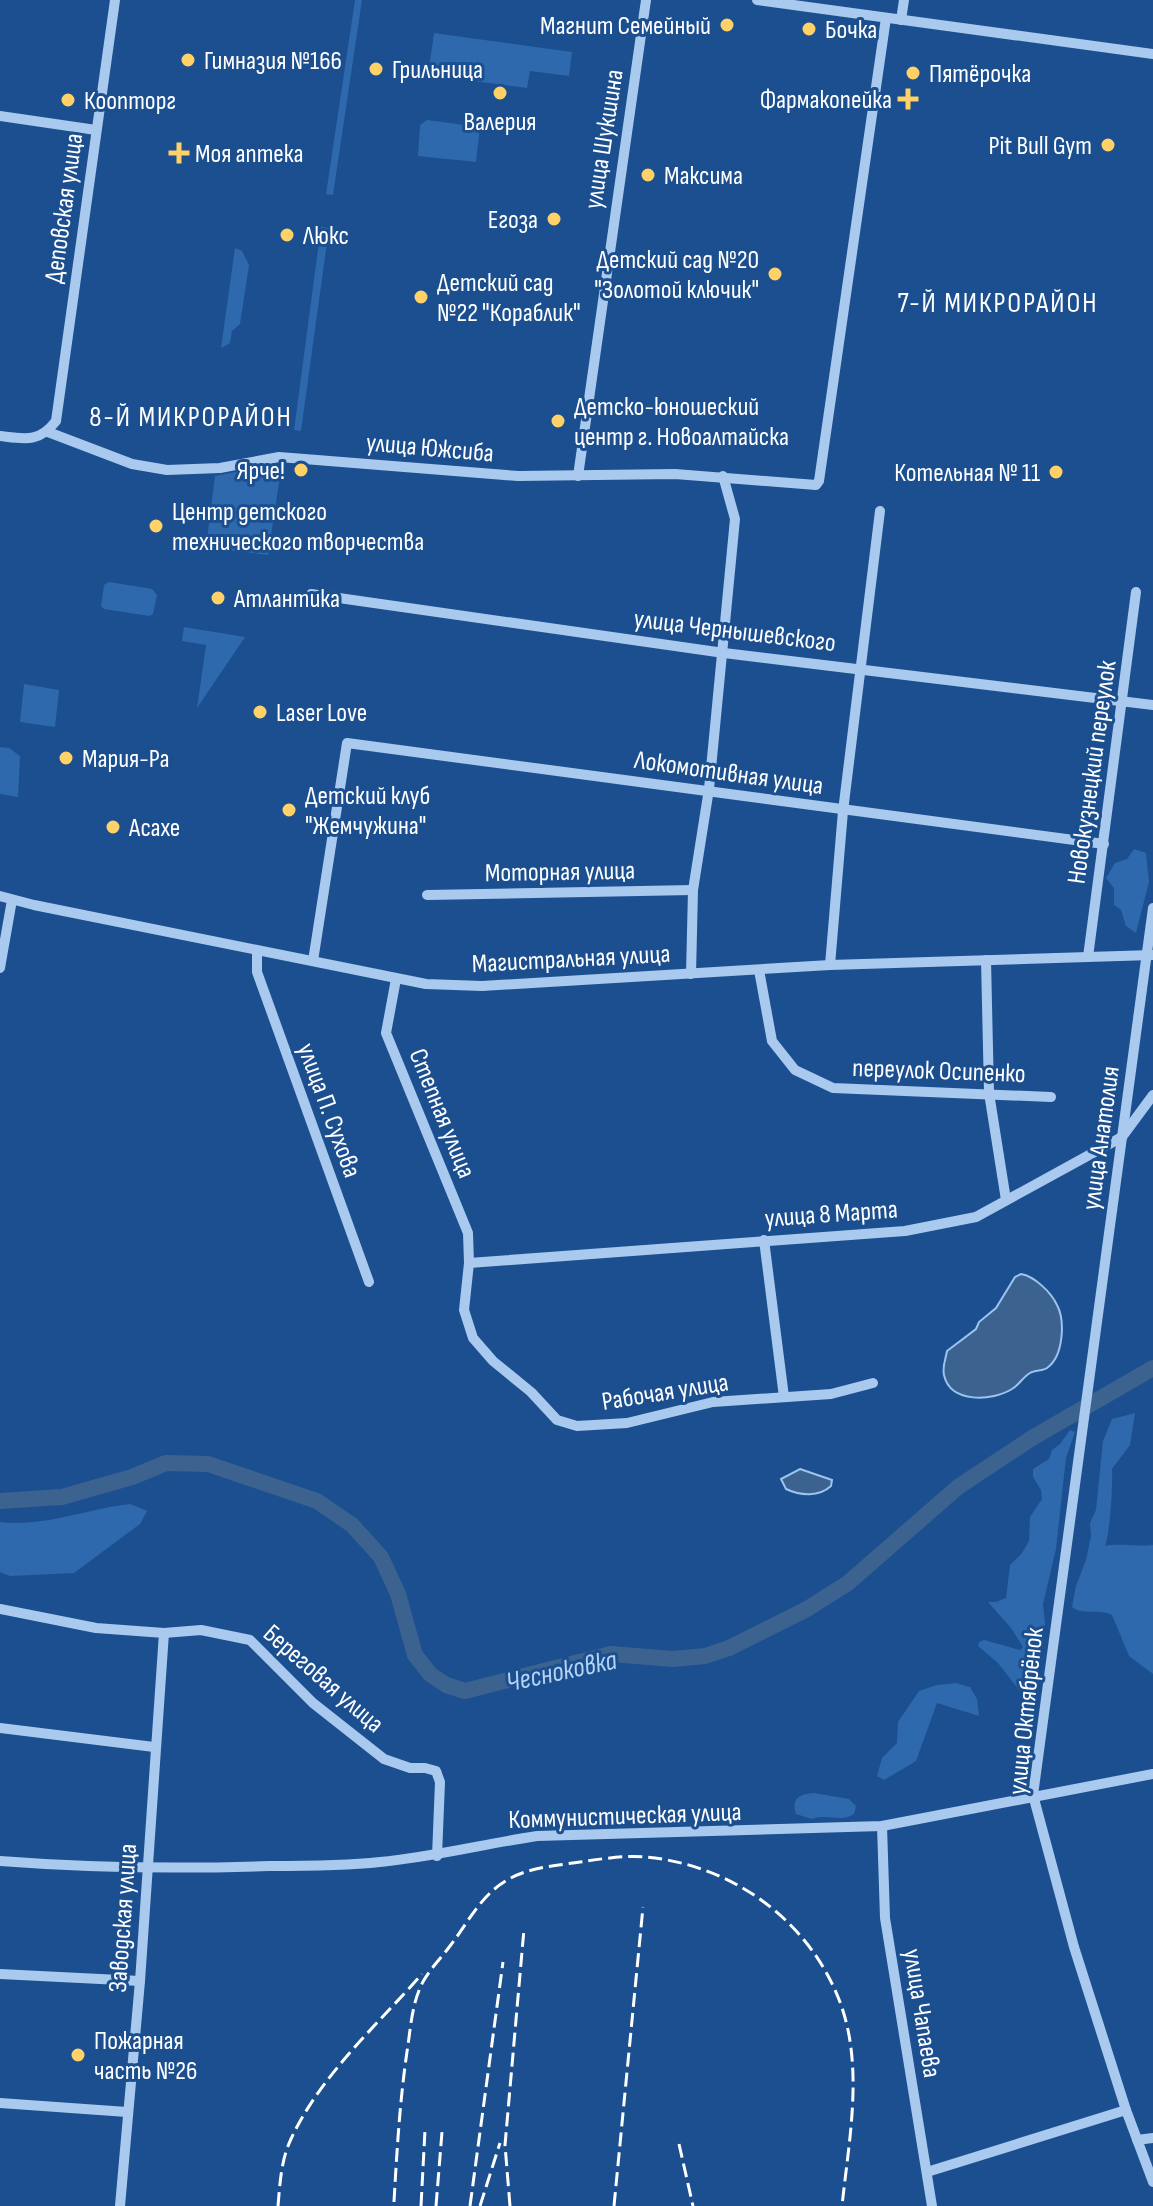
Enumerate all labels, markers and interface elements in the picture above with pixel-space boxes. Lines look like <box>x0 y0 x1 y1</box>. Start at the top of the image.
place label: Магнит Семейный <box>540 11 711 42</box>
place label: Бочка <box>825 15 877 46</box>
marker: Магнит Семейный <box>718 16 736 34</box>
marker: Бочка <box>800 20 818 38</box>
place label: Гимназия №166 <box>204 46 342 77</box>
marker: Гимназия №166 <box>179 51 197 69</box>
place label: Грильница <box>392 55 483 86</box>
place label: Пятёрочка <box>929 59 1031 90</box>
marker: Грильница <box>367 60 385 78</box>
marker: Пятёрочка <box>904 64 922 82</box>
street label: улица Шукшина <box>578 67 631 211</box>
marker: Валерия <box>491 84 509 102</box>
place label: Фармакопейка <box>760 85 892 116</box>
place label: Коопторг <box>84 86 176 117</box>
marker: Фармакопейка <box>899 90 917 108</box>
marker: Коопторг <box>59 91 77 109</box>
place label: Валерия <box>463 107 537 138</box>
street label: Деповская улица <box>39 131 90 285</box>
place label: Pit Bull Gym <box>989 131 1092 162</box>
marker: Pit Bull Gym <box>1099 136 1117 154</box>
place label: Моя аптека <box>195 139 304 170</box>
marker: Моя аптека <box>170 144 188 162</box>
place label: Максима <box>664 161 743 192</box>
marker: Максима <box>639 166 657 184</box>
place label: Егоза <box>488 205 538 236</box>
marker: Егоза <box>545 210 563 228</box>
place label: Люкс <box>302 221 349 252</box>
marker: Люкс <box>278 226 296 244</box>
place label: Детский сад №20 "Золотой ключик" <box>594 245 759 306</box>
marker: Детский сад №20 "Золотой ключик" <box>766 265 784 283</box>
place label: Детский сад №22 "Кораблик" <box>437 268 581 329</box>
district label: 7-Й МИКРОРАЙОН <box>897 287 1099 320</box>
marker: Детский сад №22 "Кораблик" <box>412 288 430 306</box>
place label: Детско-юношеский центр г. Новоалтайска <box>574 392 789 453</box>
district label: 8-Й МИКРОРАЙОН <box>89 401 293 434</box>
marker: Детско-юношеский центр г. Новоалтайска <box>549 412 567 430</box>
street label: улица Южсиба <box>365 427 495 470</box>
place label: Ярче! <box>236 456 285 487</box>
place label: Котельная № 11 <box>894 458 1040 489</box>
marker: Ярче! <box>292 461 310 479</box>
marker: Котельная № 11 <box>1047 463 1065 481</box>
place label: Центр детского технического творчества <box>172 497 424 558</box>
marker: Центр детского технического творчества <box>147 517 165 535</box>
place label: Атлантика <box>233 584 340 615</box>
marker: Атлантика <box>209 589 227 607</box>
street label: улица Чернышевского <box>632 604 838 659</box>
street label: Новокузнецкий переулок <box>1061 658 1124 886</box>
place label: Laser Love <box>276 698 367 729</box>
marker: Laser Love <box>251 703 269 721</box>
place label: Мария-Ра <box>82 744 170 775</box>
street label: Локомотивная улица <box>631 745 825 802</box>
marker: Мария-Ра <box>57 749 75 767</box>
place label: Детский клуб "Жемчужина" <box>305 781 430 842</box>
marker: Детский клуб "Жемчужина" <box>280 801 298 819</box>
place label: Асахе <box>128 813 180 844</box>
marker: Асахе <box>104 818 122 836</box>
street label: Моторная улица <box>485 856 635 889</box>
street label: Магистральная улица <box>471 939 671 980</box>
street label: улица П. Сухова <box>290 1039 367 1182</box>
street label: Степная улица <box>402 1044 482 1183</box>
street label: переулок Осипенко <box>852 1053 1026 1090</box>
street label: улица Анатолия <box>1076 1064 1127 1212</box>
street label: улица 8 Марта <box>764 1194 899 1235</box>
street label: Рабочая улица <box>600 1367 731 1418</box>
street label: Береговая улица <box>256 1618 390 1740</box>
street label: улица Октябрёнок <box>1002 1626 1051 1796</box>
water label: Чесноковка <box>503 1644 620 1699</box>
street label: Коммунистическая улица <box>508 1797 742 1836</box>
street label: Заводская улица <box>103 1843 144 1993</box>
street label: улица Чапаева <box>896 1947 947 2080</box>
place label: Пожарная часть №26 <box>94 2026 197 2087</box>
marker: Пожарная часть №26 <box>69 2046 87 2064</box>

